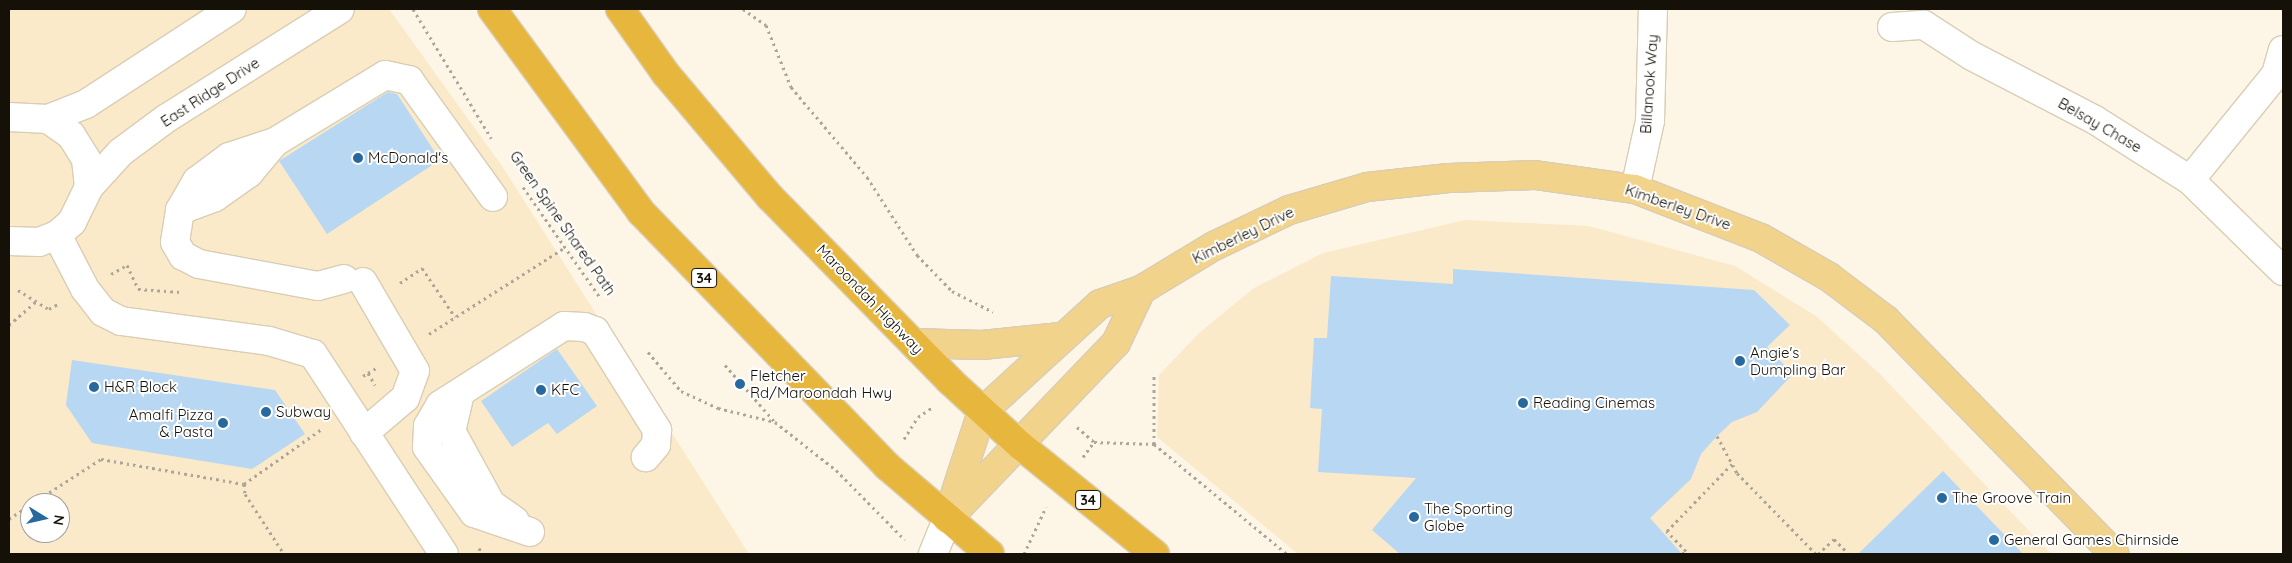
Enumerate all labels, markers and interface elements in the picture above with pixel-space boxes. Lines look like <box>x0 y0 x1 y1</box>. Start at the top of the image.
street label: Billanook Way <box>1637 34 1661 134</box>
street label: East Ridge Drive <box>157 53 263 131</box>
street label: Belsay Chase <box>2055 94 2145 156</box>
street label: Green Spine Shared Path <box>506 147 620 299</box>
place label: McDonald's <box>368 149 448 167</box>
marker: McDonald's <box>352 152 364 164</box>
street label: Kimberley Drive <box>1623 180 1733 234</box>
street label: Kimberley Drive <box>1189 203 1297 267</box>
street label: Maroondah Highway <box>813 240 927 358</box>
road number: 34 <box>690 266 718 290</box>
place label: Angie's Dumpling Bar <box>1750 343 1846 378</box>
marker: Angie's Dumpling Bar <box>1734 355 1746 367</box>
place label: Fletcher Rd/Maroondah Hwy <box>750 366 892 401</box>
place label: H&R Block <box>104 378 177 396</box>
marker: Fletcher Rd/Maroondah Hwy <box>734 378 746 390</box>
marker: H&R Block <box>88 381 100 393</box>
place label: KFC <box>551 381 579 399</box>
marker: KFC <box>535 384 547 396</box>
place label: Reading Cinemas <box>1533 394 1655 412</box>
marker: Reading Cinemas <box>1517 397 1529 409</box>
place label: Subway <box>276 403 331 421</box>
place label: Amalfi Pizza & Pasta <box>129 405 213 440</box>
marker: Subway <box>260 406 272 418</box>
marker: Amalfi Pizza & Pasta <box>217 417 229 429</box>
road number: 34 <box>1074 488 1102 512</box>
place label: The Groove Train <box>1952 489 2071 507</box>
marker: The Groove Train <box>1936 492 1948 504</box>
north arrow <box>20 493 70 543</box>
place label: The Sporting Globe <box>1424 499 1513 534</box>
marker: The Sporting Globe <box>1408 511 1420 523</box>
text: N <box>49 514 69 527</box>
place label: General Games Chirnside <box>2004 531 2179 549</box>
marker: General Games Chirnside <box>1988 534 2000 546</box>

